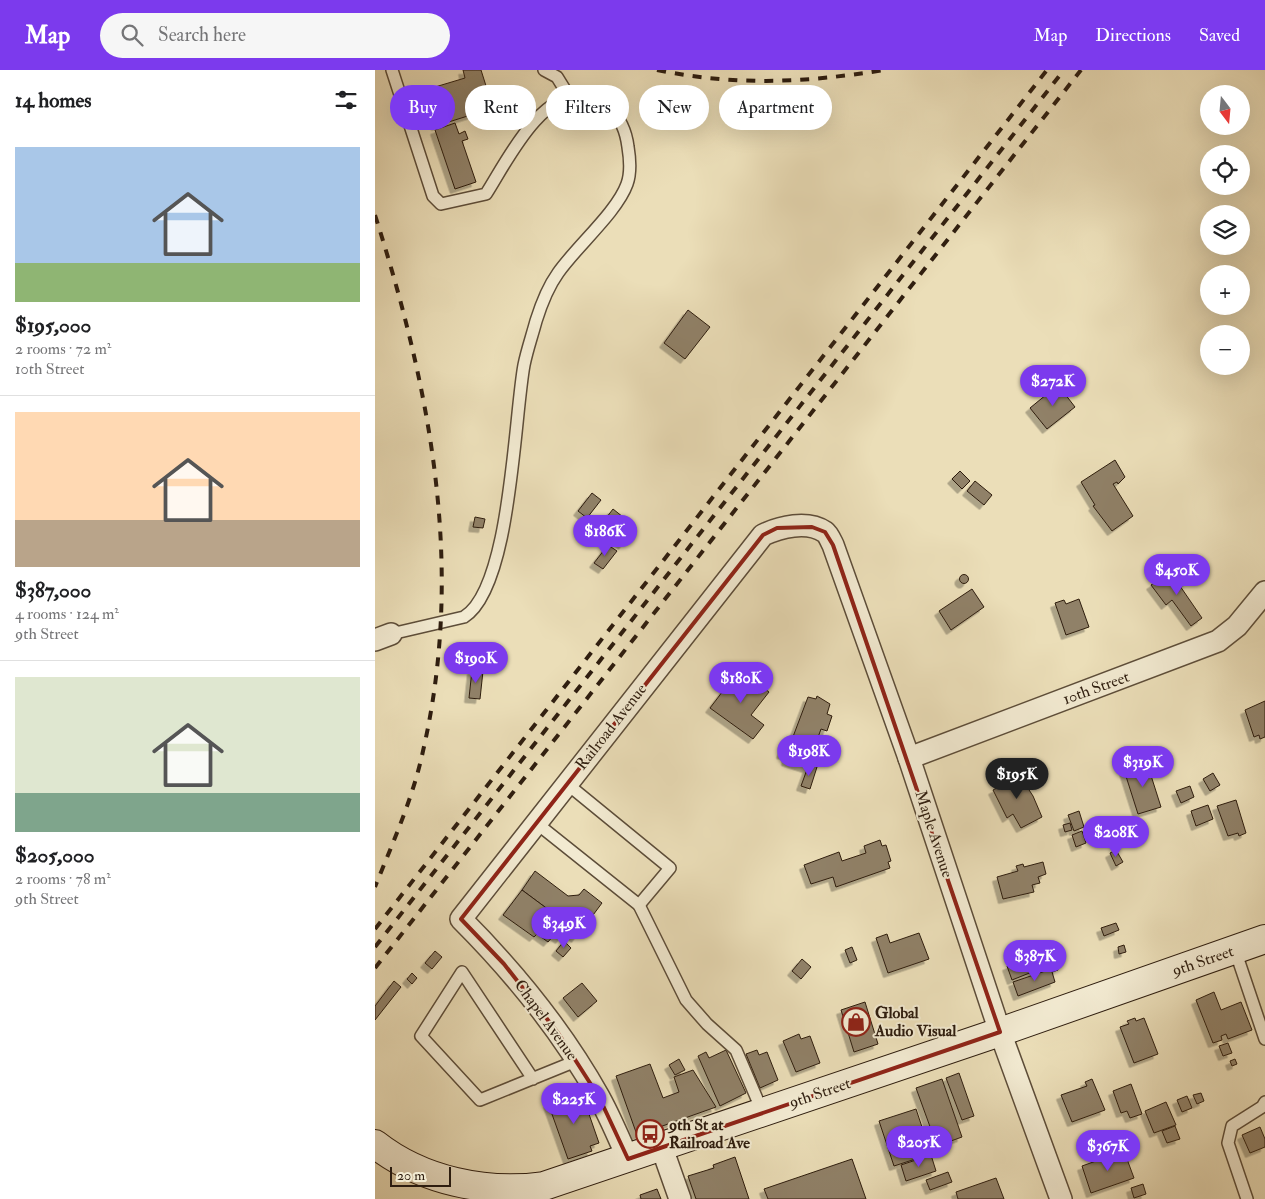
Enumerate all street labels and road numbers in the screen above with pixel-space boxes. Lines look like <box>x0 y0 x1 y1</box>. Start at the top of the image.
street label: 10th Street <box>1060 667 1132 709</box>
street label: Railroad Avenue <box>571 680 651 774</box>
street label: Maple Avenue <box>910 788 958 881</box>
street label: 9th Street <box>1169 941 1236 981</box>
street label: Chapel Avenue <box>509 976 582 1065</box>
street label: 9th Street <box>786 1073 853 1113</box>

